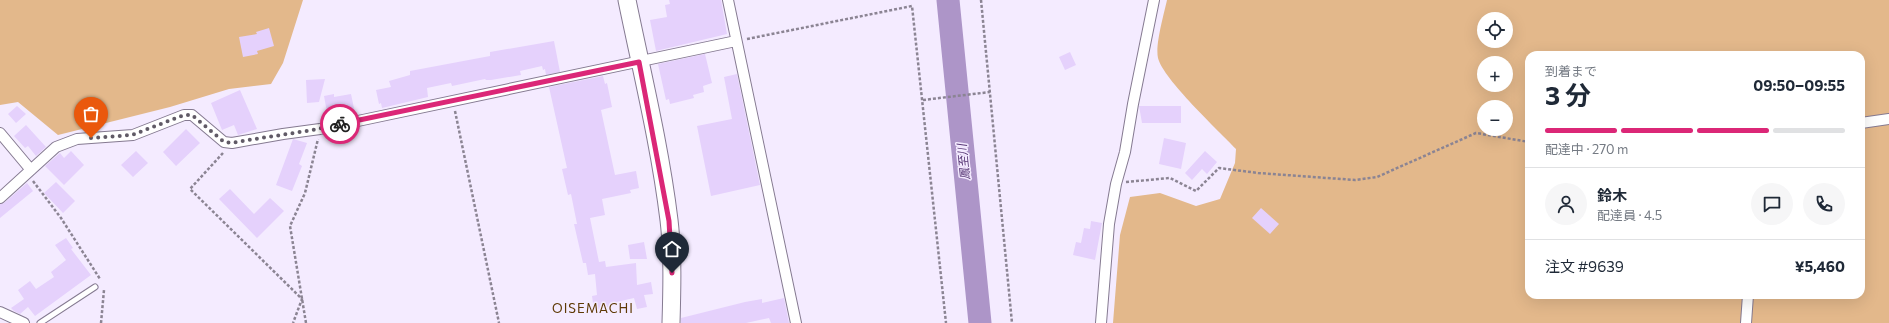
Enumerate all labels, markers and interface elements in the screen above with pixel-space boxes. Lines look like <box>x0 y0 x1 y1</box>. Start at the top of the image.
map controls <box>1477 12 1513 136</box>
button: locate <box>1477 12 1513 48</box>
button: + <box>1477 56 1513 92</box>
text: 到着まで <box>1545 63 1597 79</box>
text: 09:50–09:55 <box>1753 76 1845 94</box>
text: 3 分 <box>1545 79 1591 110</box>
pin <box>74 97 108 138</box>
button: − <box>1477 100 1513 136</box>
icon: bag <box>80 103 102 125</box>
courier <box>320 104 360 144</box>
icon: bike <box>329 113 351 135</box>
water label: 鳳至川 <box>954 141 972 181</box>
text: 配達中 · 270 m <box>1545 141 1628 157</box>
button: person <box>1545 183 1587 225</box>
button: chat <box>1751 183 1793 225</box>
button: phone <box>1803 183 1845 225</box>
text: 鈴木 <box>1597 186 1627 204</box>
text: 配達員 · 4.5 <box>1597 207 1662 223</box>
pin <box>655 232 689 273</box>
icon: home <box>661 238 683 260</box>
text: 注文 #9639 <box>1545 257 1624 275</box>
text: ¥5,460 <box>1795 257 1845 275</box>
district label: OISEMACHI <box>552 300 634 316</box>

